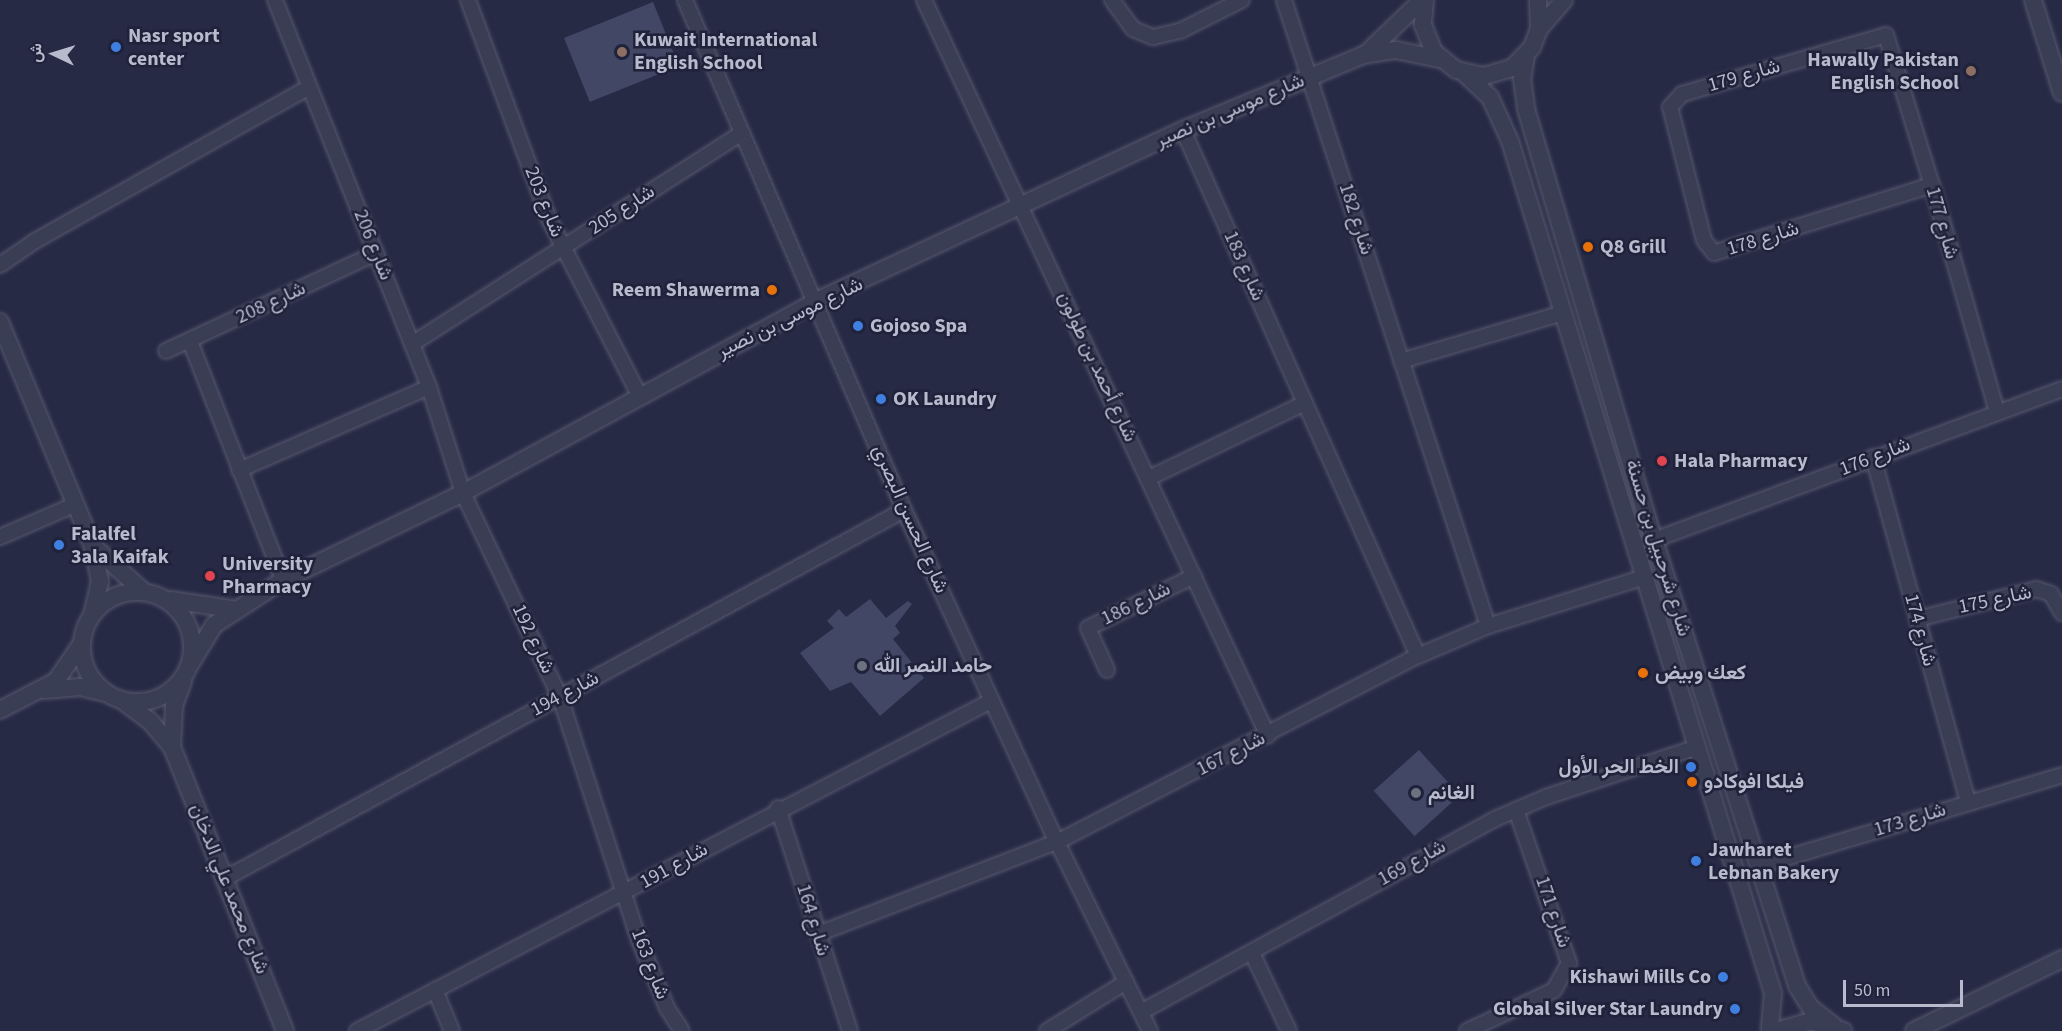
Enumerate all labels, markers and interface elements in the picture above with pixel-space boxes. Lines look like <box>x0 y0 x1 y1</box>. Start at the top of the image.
north arrow <box>24 24 84 84</box>
place label: Nasr sport center <box>128 24 220 71</box>
place label: Kuwait International English School <box>634 28 817 75</box>
marker: Nasr sport center <box>109 40 123 54</box>
text: ش <box>24 42 48 63</box>
marker: Kuwait International English School <box>615 45 629 59</box>
place label: Hawally Pakistan English School <box>1807 48 1959 95</box>
street label: شارع 179 <box>1705 54 1783 98</box>
marker: Hawally Pakistan English School <box>1964 64 1978 78</box>
street label: شارع موسى بن نصير <box>1152 69 1308 153</box>
street label: شارع 203 <box>519 163 569 241</box>
street label: شارع 205 <box>584 180 660 240</box>
street label: شارع 182 <box>1333 180 1379 258</box>
street label: شارع 177 <box>1920 184 1964 262</box>
street label: شارع 206 <box>348 206 398 284</box>
street label: شارع 178 <box>1724 217 1802 261</box>
street label: شارع 183 <box>1218 227 1270 305</box>
place label: Q8 Grill <box>1600 235 1666 259</box>
marker: Q8 Grill <box>1581 240 1595 254</box>
street label: شارع موسى بن نصير <box>713 272 867 364</box>
street label: شارع 208 <box>232 276 310 330</box>
place label: Reem Shawerma <box>612 278 760 302</box>
marker: Reem Shawerma <box>765 283 779 297</box>
street label: شارع أحمد بن طولون <box>1052 288 1142 446</box>
place label: Gojoso Spa <box>870 314 967 338</box>
marker: Gojoso Spa <box>851 319 865 333</box>
place label: OK Laundry <box>893 387 997 411</box>
marker: OK Laundry <box>874 392 888 406</box>
street label: شارع 176 <box>1836 433 1914 481</box>
street label: شارع الحسن البصري <box>867 441 953 597</box>
place label: Hala Pharmacy <box>1674 449 1808 473</box>
marker: Hala Pharmacy <box>1655 454 1669 468</box>
street label: شارع شرحبيل بن حسنة <box>1620 457 1696 639</box>
place label: Falalfel 3ala Kaifak <box>71 522 169 569</box>
marker: Falalfel 3ala Kaifak <box>52 538 66 552</box>
place label: University Pharmacy <box>222 552 313 599</box>
marker: University Pharmacy <box>203 569 217 583</box>
street label: شارع 186 <box>1097 577 1175 631</box>
street label: شارع 175 <box>1956 581 2034 619</box>
street label: شارع 174 <box>1899 591 1941 669</box>
street label: شارع 192 <box>506 600 560 678</box>
place label: حامد النصر الله <box>874 654 992 678</box>
marker: حامد النصر الله <box>855 659 869 673</box>
place label: كعك وبيض <box>1655 661 1746 685</box>
street label: شارع 194 <box>527 666 603 722</box>
marker: كعك وبيض <box>1636 666 1650 680</box>
street label: شارع 167 <box>1193 727 1269 781</box>
place label: الخط الحر الأول <box>1558 755 1679 779</box>
marker: الخط الحر الأول <box>1684 760 1698 774</box>
place label: فيلكا افوكادو <box>1704 770 1804 794</box>
marker: فيلكا افوكادو <box>1685 775 1699 789</box>
place label: الغانم <box>1428 781 1475 805</box>
marker: الغانم <box>1409 786 1423 800</box>
street label: شارع 173 <box>1871 798 1949 842</box>
street label: شارع محمد علي الدخان <box>184 800 274 978</box>
street label: شارع 169 <box>1374 835 1450 891</box>
street label: شارع 191 <box>636 838 712 894</box>
place label: Jawharet Lebnan Bakery <box>1708 838 1839 885</box>
marker: Jawharet Lebnan Bakery <box>1689 854 1703 868</box>
street label: شارع 171 <box>1530 873 1576 951</box>
street label: شارع 164 <box>791 881 835 959</box>
street label: شارع 163 <box>626 925 674 1003</box>
place label: Kishawi Mills Co <box>1570 965 1711 989</box>
scale bar <box>1846 968 1966 1006</box>
marker: Kishawi Mills Co <box>1716 970 1730 984</box>
text: 50 m <box>1854 978 1890 1003</box>
place label: Global Silver Star Laundry <box>1493 997 1723 1021</box>
marker: Global Silver Star Laundry <box>1728 1002 1742 1016</box>

